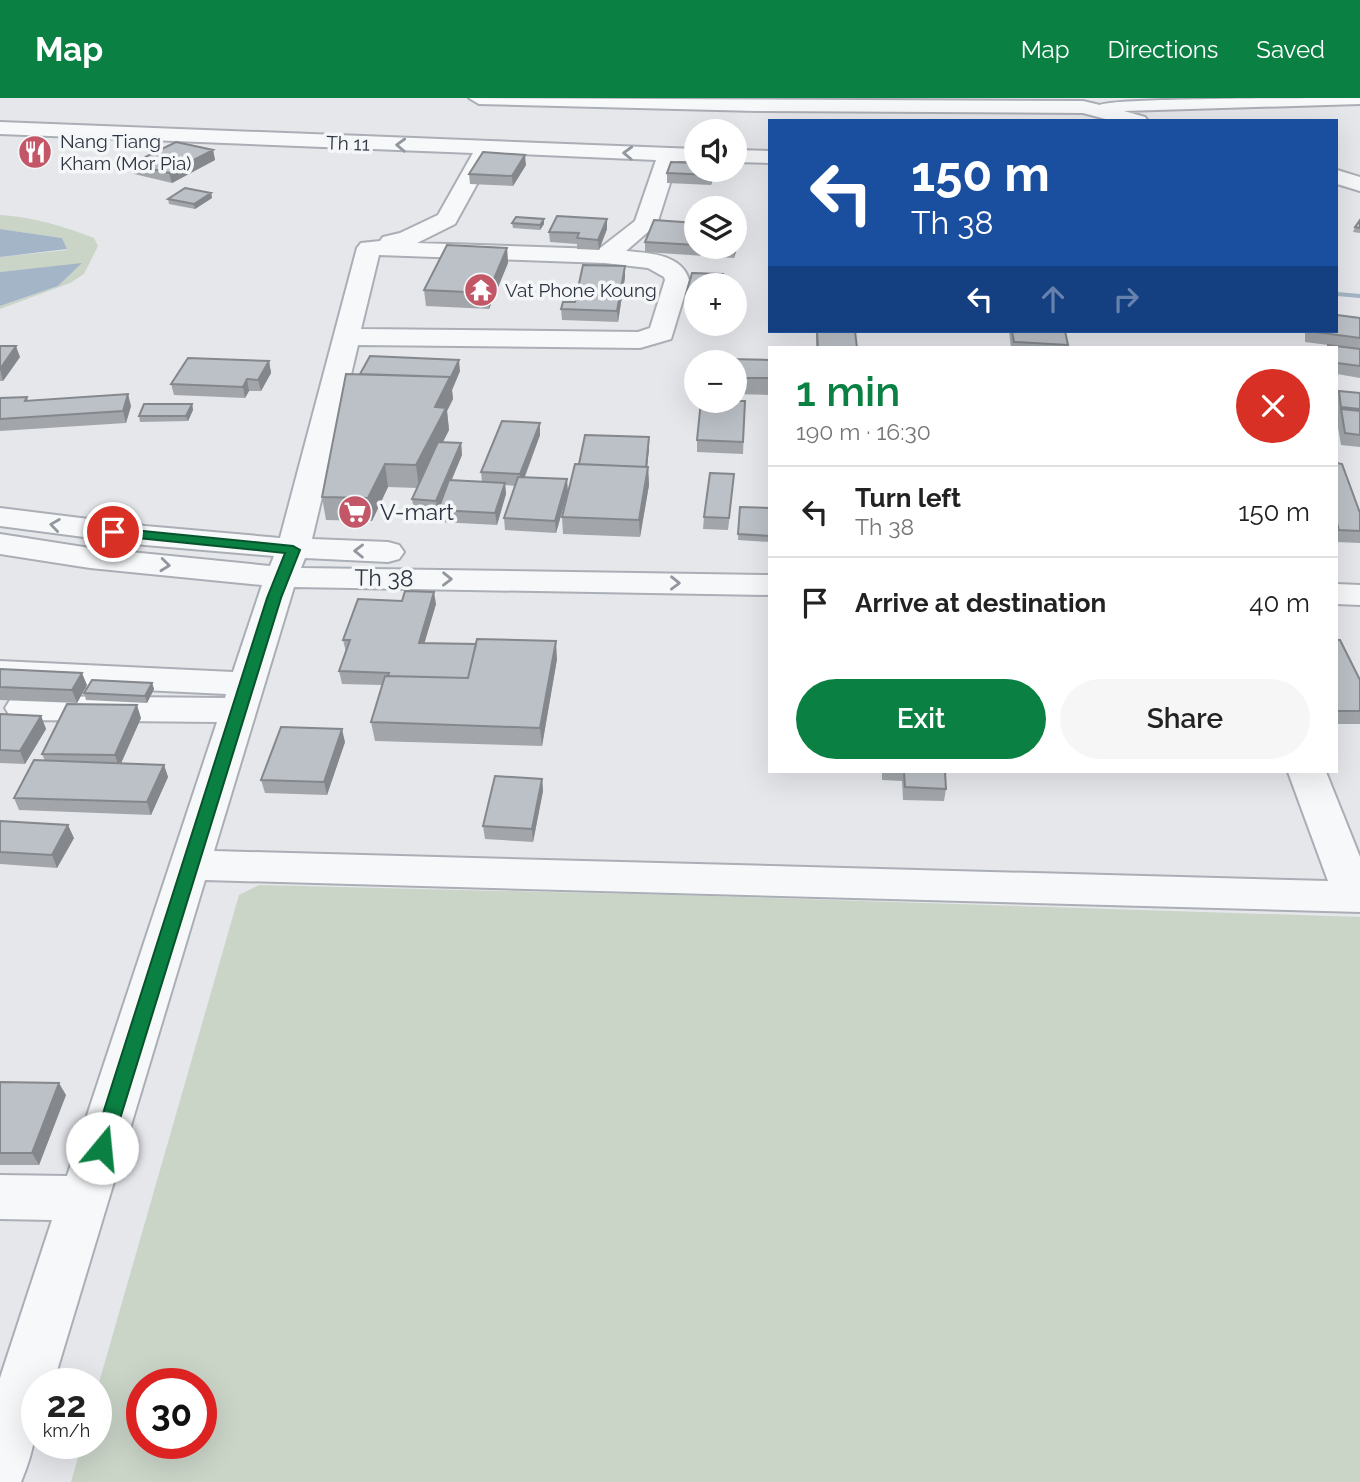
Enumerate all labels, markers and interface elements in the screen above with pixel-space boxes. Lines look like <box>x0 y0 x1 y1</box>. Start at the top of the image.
text: Map <box>35 30 103 69</box>
text: Map <box>1021 35 1070 64</box>
text: Directions <box>1108 35 1218 64</box>
text: Saved <box>1256 35 1325 64</box>
map controls <box>684 119 747 413</box>
button: sound <box>684 119 747 182</box>
place label: Nang Tiang Kham (Mor Pia) <box>60 130 191 174</box>
street label: Th 11 <box>326 131 370 155</box>
restaurant icon: Nang Tiang Kham (Mor Pia) <box>16 133 54 171</box>
one-way arrow <box>395 137 406 152</box>
one-way arrow <box>623 145 633 161</box>
text: 150 m <box>911 145 1050 202</box>
icon: left <box>796 147 887 238</box>
button: layers <box>684 196 747 259</box>
text: Th 38 <box>911 204 993 241</box>
temple icon: Vat Phone Koung <box>462 271 500 309</box>
button: + <box>684 273 747 336</box>
place label: Vat Phone Koung <box>505 279 657 301</box>
icon: left <box>961 280 999 318</box>
icon: ahead <box>1034 280 1072 318</box>
icon: right <box>1107 280 1145 318</box>
button: − <box>684 350 747 413</box>
text: 1 min <box>796 367 900 416</box>
button: close <box>1236 369 1310 443</box>
text: 190 m · 16:30 <box>796 418 931 445</box>
text: Turn left <box>855 483 961 513</box>
supermarket icon: V-mart <box>336 493 374 531</box>
icon: left <box>796 493 834 531</box>
text: 150 m <box>1238 497 1310 527</box>
place label: V-mart <box>380 498 454 525</box>
pin <box>83 502 143 562</box>
icon: arrive <box>94 513 132 551</box>
text: Th 38 <box>855 513 914 540</box>
one-way arrow <box>49 518 61 533</box>
one-way arrow <box>353 543 364 559</box>
one-way arrow <box>160 557 171 572</box>
street label: Th 38 <box>354 563 414 592</box>
one-way arrow <box>442 572 453 587</box>
one-way arrow <box>670 575 681 591</box>
icon: arrive <box>796 584 834 622</box>
text: Arrive at destination <box>855 588 1106 618</box>
text: 40 m <box>1249 588 1310 618</box>
button: Exit <box>796 679 1046 759</box>
button: Share <box>1060 679 1310 759</box>
position arrow <box>65 1111 139 1185</box>
speed limit sign: 30 <box>126 1368 217 1459</box>
text: 22 <box>47 1384 86 1425</box>
text: km/h <box>43 1420 90 1441</box>

